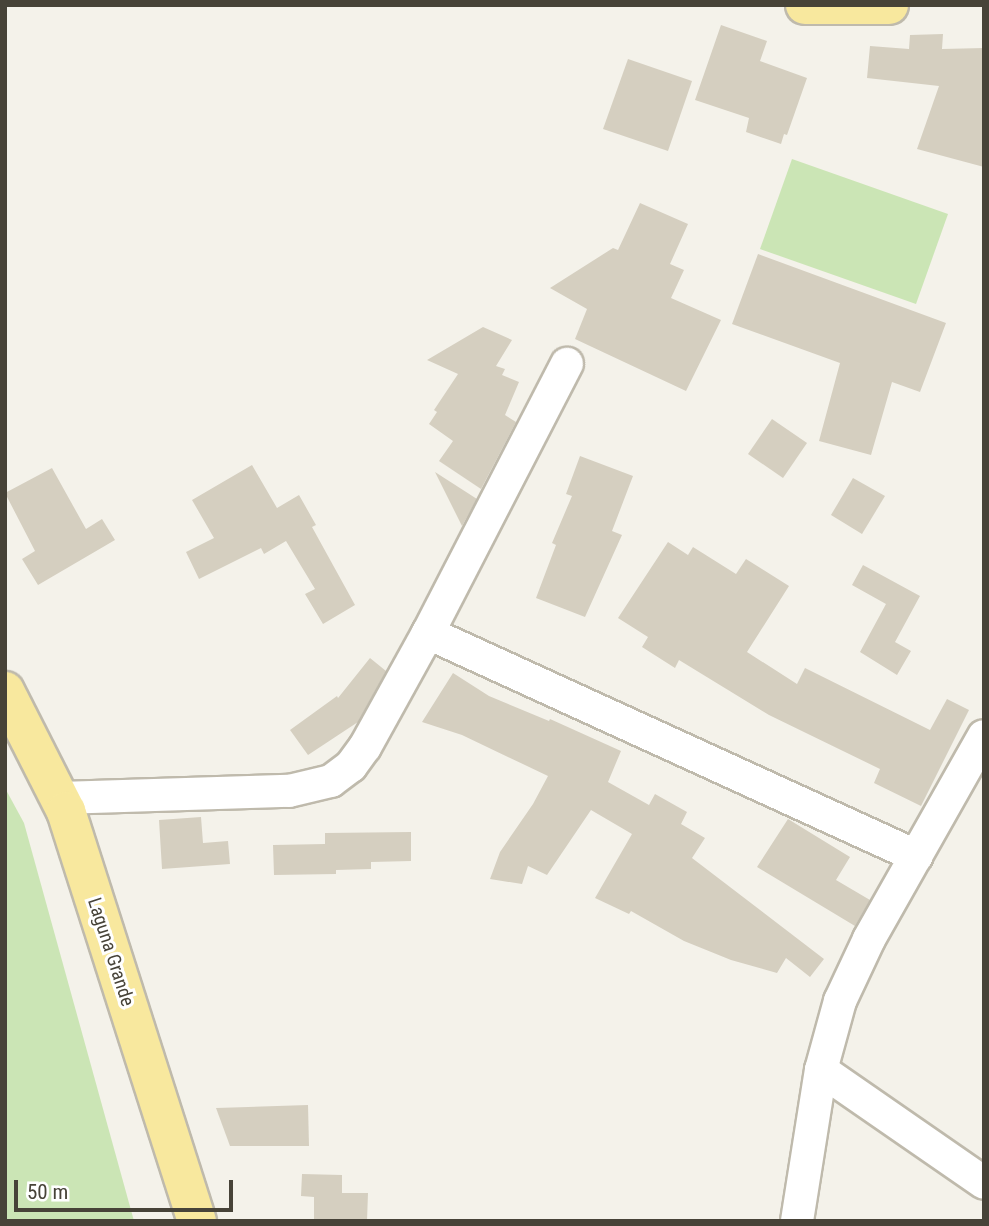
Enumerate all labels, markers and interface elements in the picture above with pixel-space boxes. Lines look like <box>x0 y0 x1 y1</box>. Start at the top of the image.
street label: Laguna Grande <box>83 895 139 1009</box>
scale bar <box>18 1166 236 1210</box>
text: 50 m <box>27 1180 68 1204</box>

